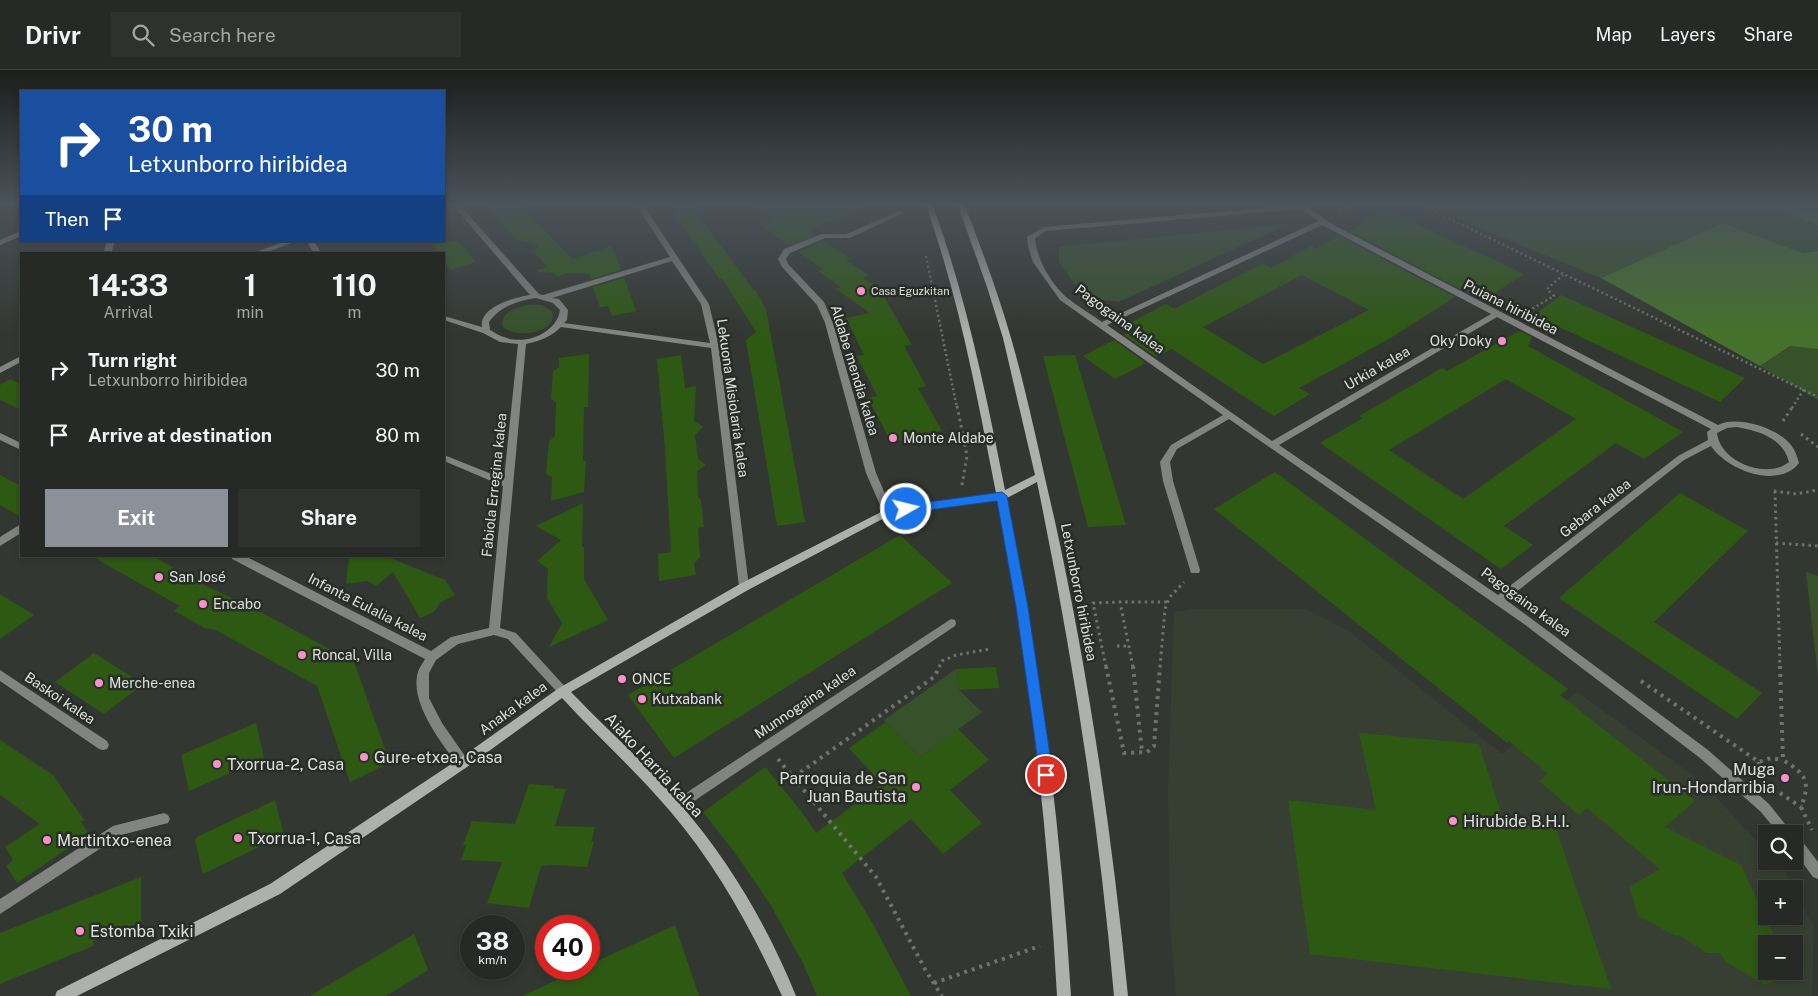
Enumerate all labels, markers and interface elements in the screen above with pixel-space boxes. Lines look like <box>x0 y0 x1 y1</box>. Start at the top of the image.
search box <box>111 12 461 57</box>
text: Drivr <box>25 21 81 49</box>
icon: search <box>129 21 157 49</box>
text: Search here <box>169 24 276 46</box>
text: Map <box>1596 24 1632 45</box>
text: Layers <box>1660 24 1716 45</box>
text: Share <box>1744 24 1793 45</box>
text: 30 m <box>128 109 213 150</box>
icon: right <box>45 110 110 175</box>
text: Letxunborro hiribidea <box>128 151 348 177</box>
icon: arrive <box>99 205 127 233</box>
text: Then <box>45 208 89 230</box>
text: 14:33 <box>88 267 169 303</box>
text: 1 <box>244 267 257 303</box>
text: 110 <box>332 267 377 303</box>
street label: Puiana hiribidea <box>1461 276 1561 338</box>
street label: Pagogaina kalea <box>1072 281 1168 357</box>
marker: Casa Eguzkitan <box>855 285 867 297</box>
place label: Casa Eguzkitan <box>871 285 949 297</box>
text: Arrival <box>104 303 153 322</box>
text: min <box>237 303 264 322</box>
text: m <box>347 303 361 322</box>
street label: Aldabe mendia kalea <box>828 303 882 437</box>
street label: Lekuona Misiolaria kalea <box>714 318 752 478</box>
place label: Oky Doky <box>1430 333 1492 349</box>
marker: Oky Doky <box>1496 335 1508 347</box>
street label: Urkia kalea <box>1342 343 1412 393</box>
text: Turn right <box>88 349 177 371</box>
icon: right <box>45 356 73 384</box>
text: 30 m <box>375 359 420 381</box>
text: Letxunborro hiribidea <box>88 371 248 390</box>
street label: Fabiola Erregina kalea <box>478 412 510 558</box>
icon: arrive <box>45 421 73 449</box>
text: Arrive at destination <box>88 424 272 446</box>
text: 80 m <box>375 424 420 446</box>
place label: Monte Aldabe <box>903 430 994 446</box>
marker: Monte Aldabe <box>887 432 899 444</box>
street label: Gebara kalea <box>1556 475 1634 541</box>
position arrow <box>879 482 931 534</box>
button: Exit <box>45 489 228 547</box>
button: Share <box>238 489 420 547</box>
street label: Letxunborro hiribidea <box>1058 522 1100 662</box>
street label: Pagogaina kalea <box>1478 564 1574 640</box>
place label: San José <box>169 569 226 585</box>
street label: Infanta Eulalia kalea <box>306 570 430 644</box>
marker: San José <box>153 571 165 583</box>
place label: Encabo <box>213 596 261 612</box>
marker: Encabo <box>197 598 209 610</box>
place label: Roncal, Villa <box>312 647 392 663</box>
marker: Roncal, Villa <box>296 649 308 661</box>
street label: Munnogaina kalea <box>751 662 859 742</box>
street label: Baskoi kalea <box>22 669 98 727</box>
place label: ONCE <box>632 671 671 687</box>
marker: ONCE <box>616 673 628 685</box>
place label: Merche-enea <box>109 675 195 691</box>
marker: Merche-enea <box>93 677 105 689</box>
street label: Anaka kalea <box>476 678 550 738</box>
place label: Kutxabank <box>652 691 722 707</box>
marker: Kutxabank <box>636 693 648 705</box>
street label: Aiako Harria kalea <box>601 709 707 821</box>
place label: Gure-etxea, Casa <box>374 748 502 767</box>
marker: Gure-etxea, Casa <box>358 751 370 763</box>
pin <box>1025 754 1067 796</box>
place label: Txorrua-2, Casa <box>227 755 344 774</box>
marker: Txorrua-2, Casa <box>211 758 223 770</box>
place label: Muga Irun-Hondarribia <box>1652 760 1775 797</box>
icon: arrive <box>1032 761 1060 789</box>
place label: Parroquia de San Juan Bautista <box>779 769 906 806</box>
marker: Muga Irun-Hondarribia <box>1779 772 1791 784</box>
marker: Parroquia de San Juan Bautista <box>910 781 922 793</box>
place label: Hirubide B.H.I. <box>1463 812 1569 831</box>
marker: Hirubide B.H.I. <box>1447 815 1459 827</box>
map controls <box>1758 825 1803 980</box>
button: search <box>1758 825 1803 870</box>
place label: Txorrua-1, Casa <box>248 829 361 848</box>
place label: Martintxo-enea <box>57 831 172 850</box>
marker: Txorrua-1, Casa <box>232 832 244 844</box>
marker: Martintxo-enea <box>41 834 53 846</box>
button: + <box>1758 880 1803 925</box>
speed limit sign: 40 <box>535 915 600 980</box>
place label: Estomba Txiki <box>90 922 194 941</box>
marker: Estomba Txiki <box>74 925 86 937</box>
text: 38 <box>476 926 509 956</box>
button: − <box>1758 935 1803 980</box>
text: km/h <box>478 953 507 967</box>

